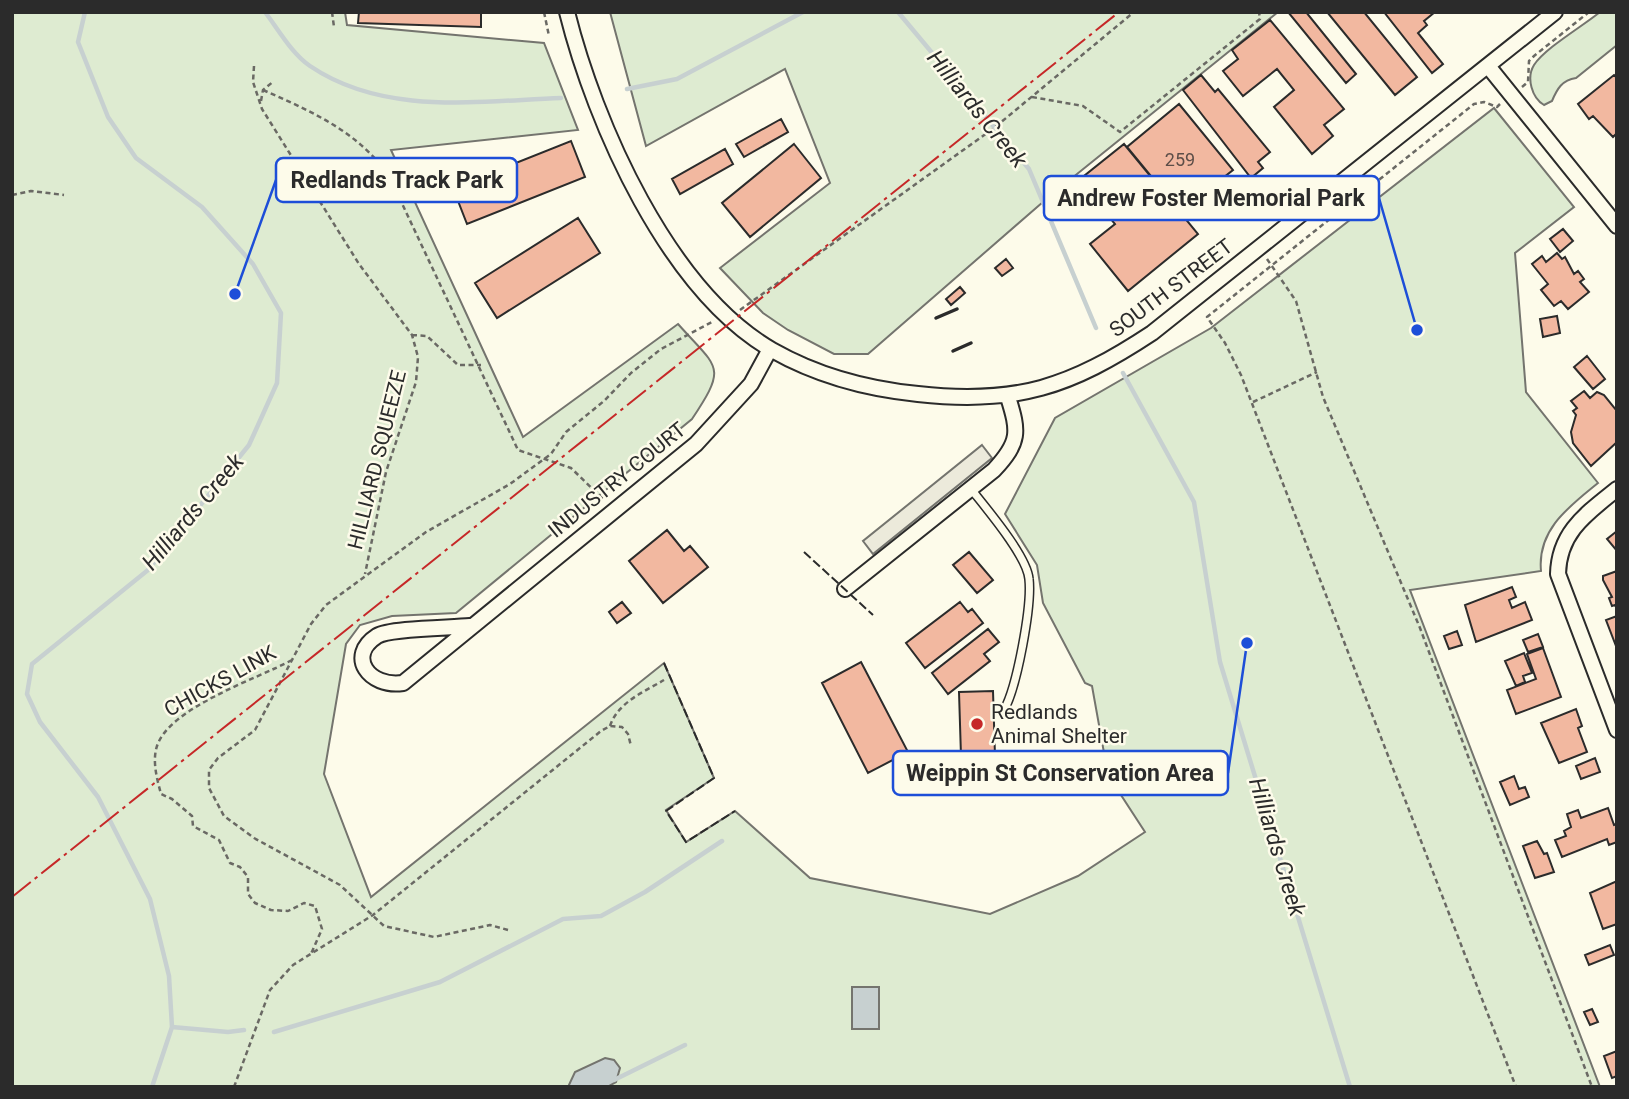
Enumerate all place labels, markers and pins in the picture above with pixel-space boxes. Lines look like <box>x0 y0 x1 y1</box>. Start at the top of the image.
callout: Redlands Track Park <box>276 158 517 202</box>
callout: Andrew Foster Memorial Park <box>1044 176 1379 220</box>
place label: Redlands Animal Shelter <box>991 700 1127 748</box>
marker: Redlands Animal Shelter <box>969 716 985 732</box>
callout: Weippin St Conservation Area <box>893 751 1228 795</box>

